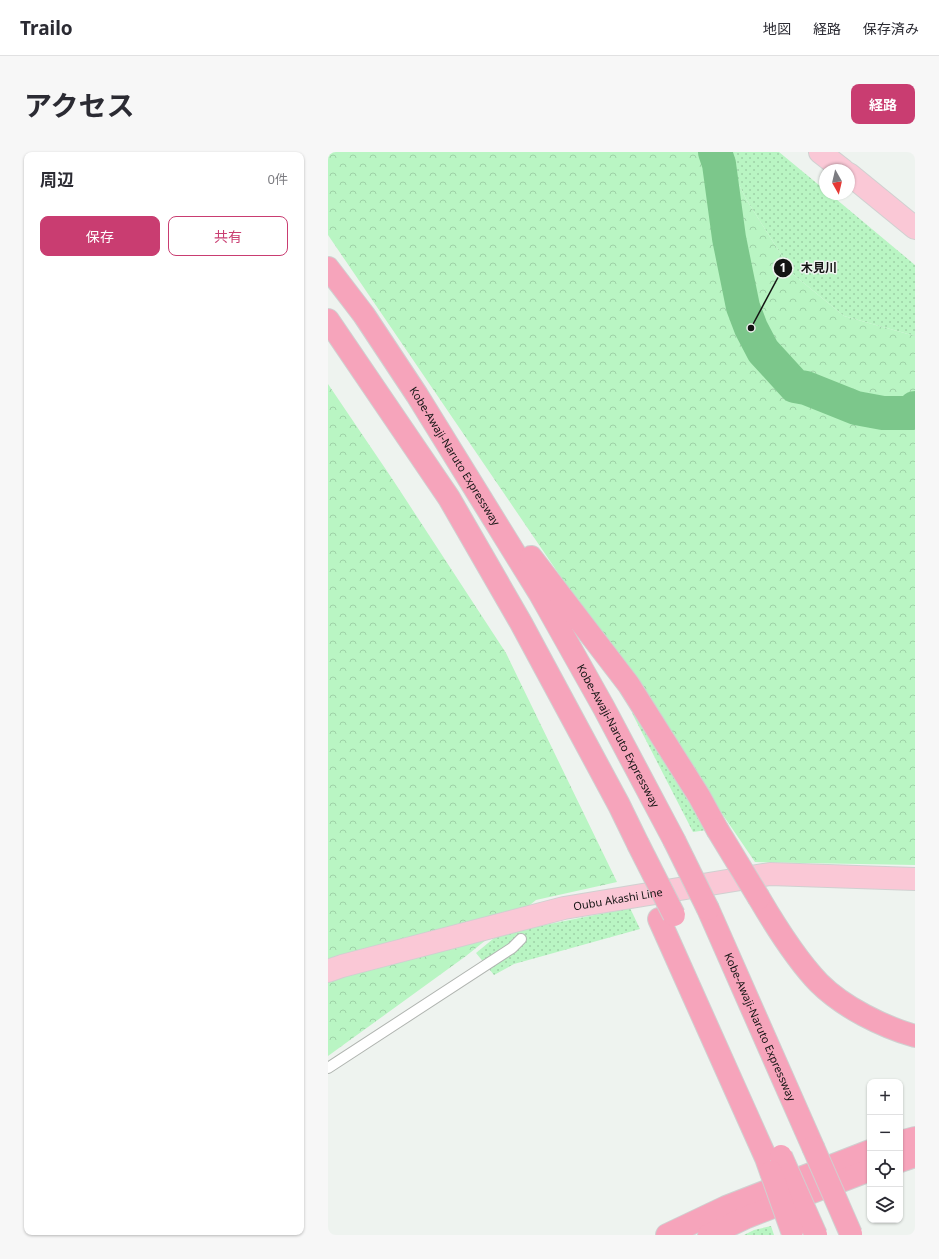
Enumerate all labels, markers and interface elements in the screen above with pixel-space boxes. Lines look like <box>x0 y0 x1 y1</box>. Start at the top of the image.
text: Trailo <box>20 15 73 41</box>
text: 地図 <box>763 19 791 38</box>
text: 経路 <box>813 19 841 38</box>
text: 保存済み <box>863 19 919 38</box>
button: 経路 <box>851 84 915 124</box>
text: アクセス <box>24 86 135 124</box>
north arrow <box>819 164 855 200</box>
text: 周辺 <box>40 168 74 191</box>
text: 0件 <box>268 170 288 188</box>
button: 保存 <box>40 216 160 256</box>
button: 共有 <box>168 216 288 256</box>
callout: 木見川 <box>773 256 845 280</box>
text: 1 <box>780 259 786 276</box>
text: 木見川 <box>801 259 837 276</box>
street label: Kobe-Awaji-Naruto Expressway <box>406 383 504 528</box>
street label: Kobe-Awaji-Naruto Expressway <box>574 661 664 810</box>
street label: Oubu Akashi Line <box>572 884 664 913</box>
street label: Kobe-Awaji-Naruto Expressway <box>721 950 800 1104</box>
map controls <box>867 1079 903 1223</box>
button: + <box>867 1079 903 1115</box>
button: − <box>867 1115 903 1151</box>
button: locate <box>867 1151 903 1187</box>
button: layers <box>867 1187 903 1223</box>

